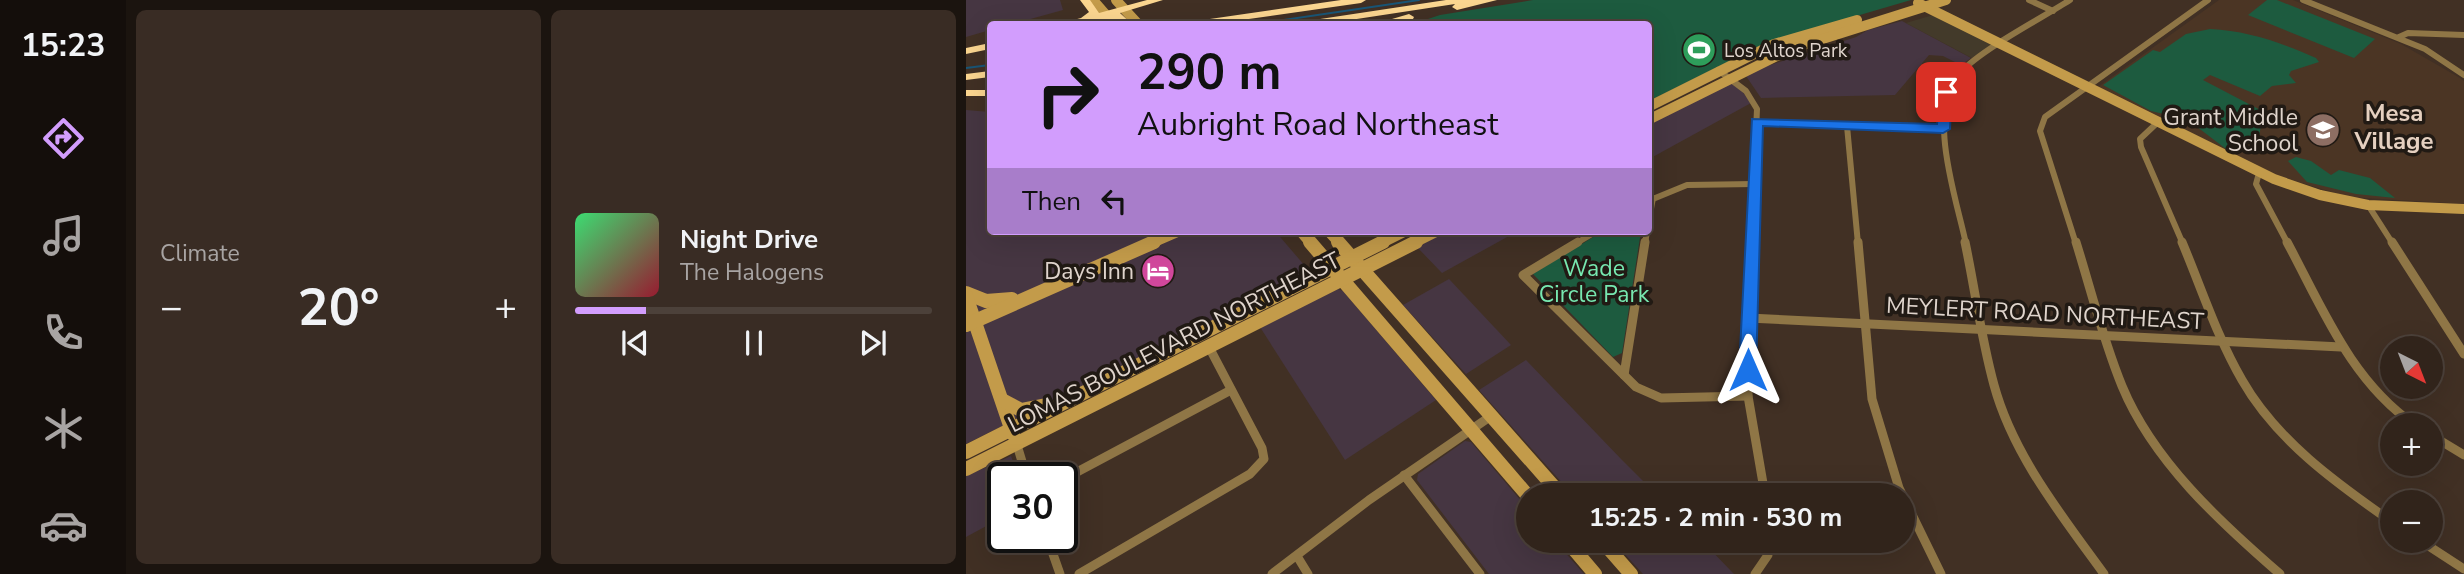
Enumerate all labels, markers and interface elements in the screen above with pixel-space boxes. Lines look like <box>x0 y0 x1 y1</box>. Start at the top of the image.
text: 15:23 <box>21 24 105 67</box>
sports icon: Los Altos Park <box>1680 31 1718 69</box>
place label: Los Altos Park <box>1724 38 1848 64</box>
text: 290 m <box>1137 39 1281 106</box>
icon: right <box>1022 49 1113 140</box>
pin <box>1916 62 1976 122</box>
icon: arrive <box>1927 73 1965 111</box>
district label: Mesa Village <box>2353 97 2434 157</box>
place label: Grant Middle School <box>2163 102 2298 159</box>
text: Aubright Road Northeast <box>1137 103 1498 146</box>
school or university icon: Grant Middle School <box>2304 111 2342 149</box>
icon: directions <box>39 114 88 163</box>
icon: left <box>1095 182 1133 220</box>
text: Then <box>1022 184 1081 219</box>
icon: music <box>39 211 88 260</box>
text: Night Drive <box>680 222 818 257</box>
text: Climate <box>160 238 240 269</box>
street label: LOMAS BOULEVARD NORTHEAST <box>1003 245 1346 440</box>
hotel icon: Days Inn <box>1139 252 1177 290</box>
park label: Wade Circle Park <box>1539 253 1650 310</box>
place label: Days Inn <box>1044 256 1134 287</box>
text: The Halogens <box>680 257 824 288</box>
text: 20° <box>297 272 380 343</box>
text: − <box>160 282 183 333</box>
text: + <box>494 282 517 333</box>
street label: MEYLERT ROAD NORTHEAST <box>1885 290 2205 337</box>
icon: phone <box>39 308 88 357</box>
icon: previous <box>616 324 654 362</box>
icon: pause <box>735 324 773 362</box>
icon: next <box>854 324 892 362</box>
position arrow <box>1711 333 1785 407</box>
north arrow <box>2380 336 2443 399</box>
map controls <box>2380 336 2443 553</box>
icon: climate <box>39 404 88 453</box>
button: + <box>2380 413 2443 476</box>
speed limit sign: 30 <box>987 462 1078 553</box>
button: − <box>2380 490 2443 553</box>
text: 15:25 · 2 min · 530 m <box>1589 500 1842 535</box>
icon: car <box>39 501 88 550</box>

